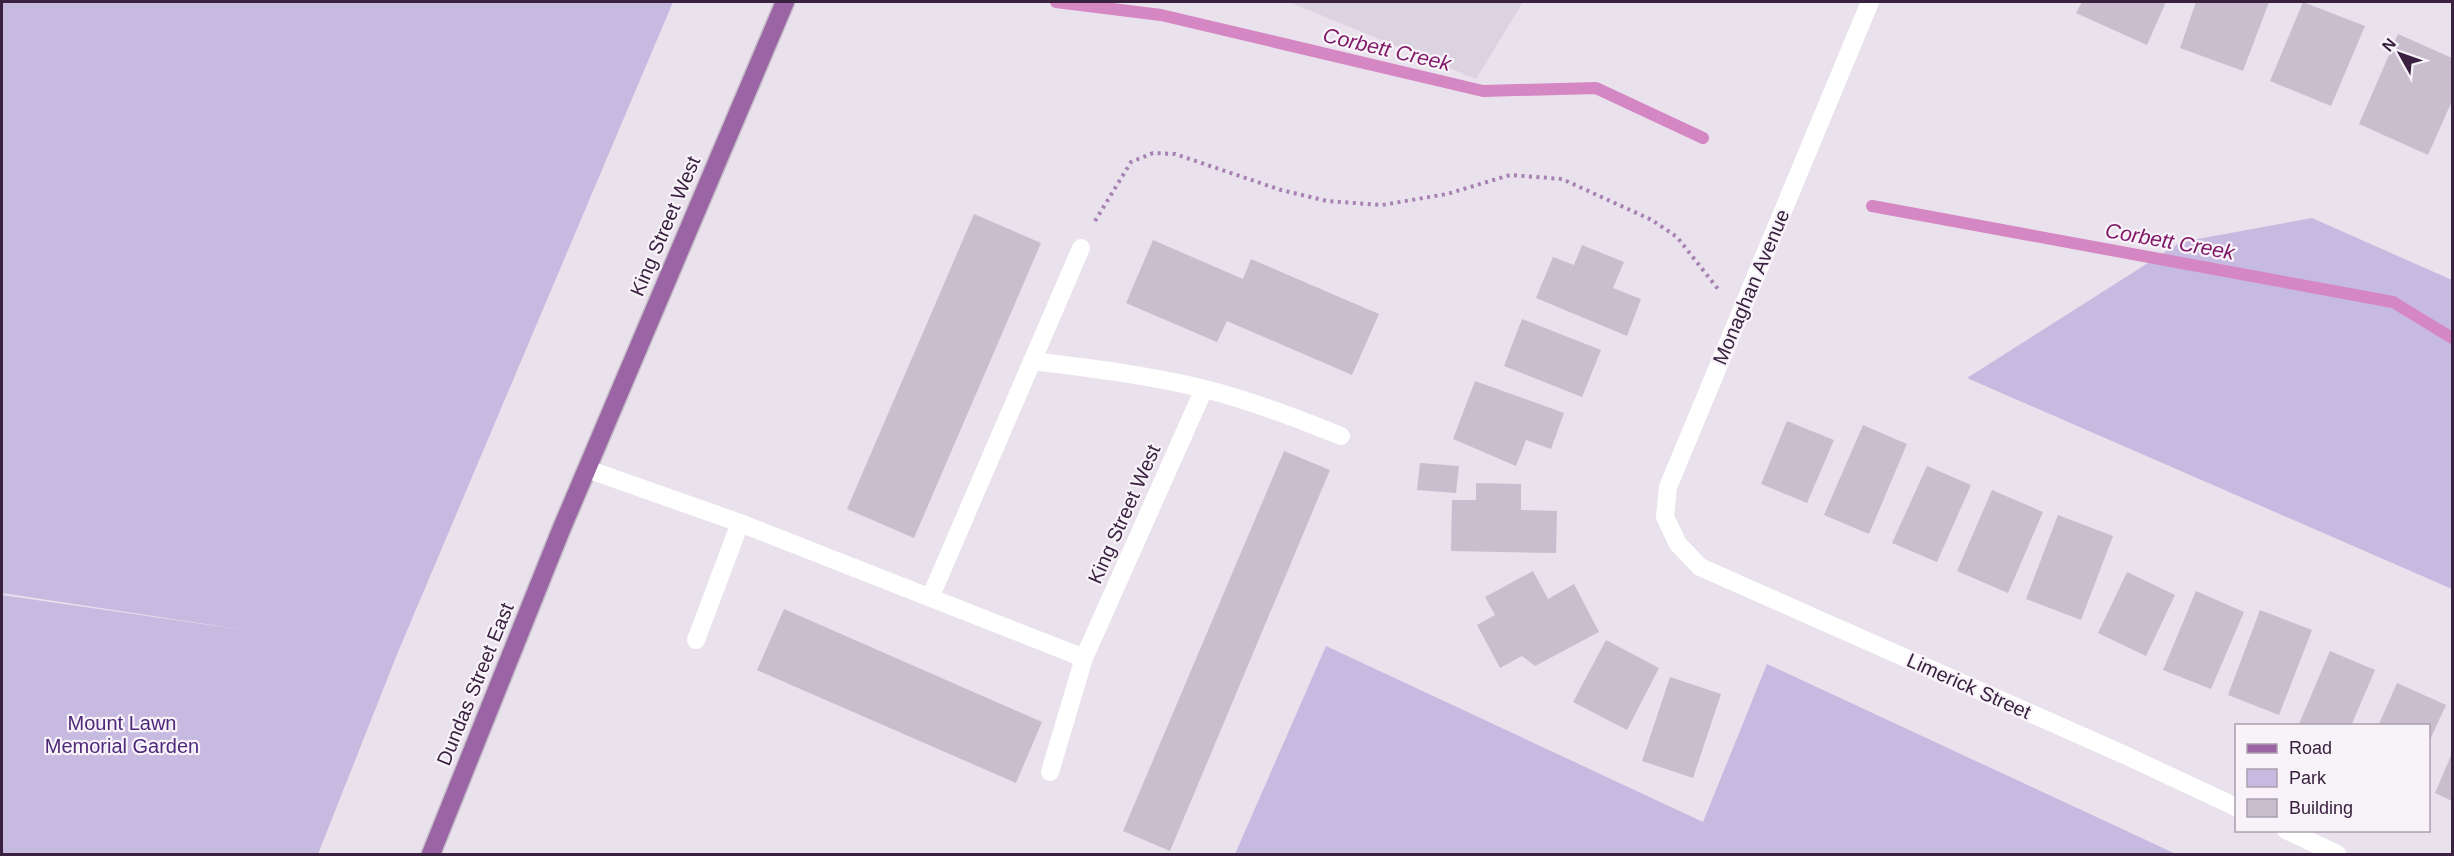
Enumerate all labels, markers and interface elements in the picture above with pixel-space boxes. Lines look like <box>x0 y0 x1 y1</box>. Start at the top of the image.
water label: Corbett Creek <box>1321 23 1455 75</box>
north arrow <box>2370 24 2430 84</box>
text: N <box>2379 35 2399 55</box>
street label: King Street West <box>626 152 705 299</box>
street label: Monaghan Avenue <box>1708 206 1794 368</box>
water label: Corbett Creek <box>2104 218 2238 264</box>
street label: King Street West <box>1084 441 1165 587</box>
street label: Dundas Street East <box>432 599 518 769</box>
street label: Limerick Street <box>1904 649 2035 723</box>
park label: Mount Lawn Memorial Garden <box>45 712 199 757</box>
legend <box>2235 724 2430 832</box>
text: Road <box>2289 738 2332 758</box>
text: Park <box>2289 768 2327 788</box>
text: Building <box>2289 798 2353 818</box>

